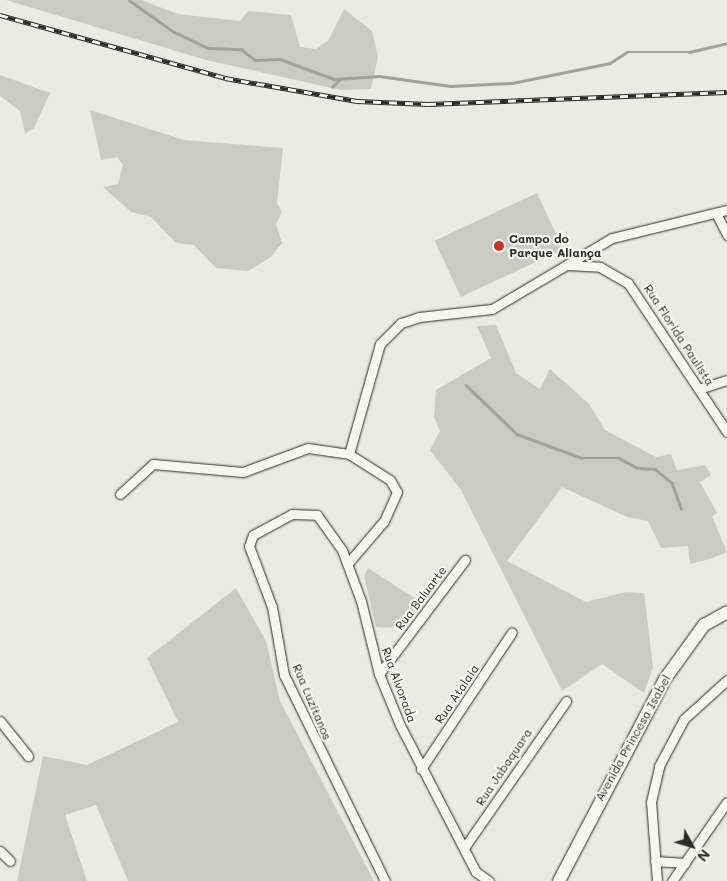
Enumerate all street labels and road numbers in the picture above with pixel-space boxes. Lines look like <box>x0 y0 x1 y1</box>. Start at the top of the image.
street label: Rua Florida Paulista <box>641 282 717 388</box>
street label: Rua Baluarte <box>392 563 450 633</box>
street label: Rua Alvorada <box>379 645 419 725</box>
street label: Rua Luzitanos <box>290 662 334 742</box>
street label: Rua Atalaia <box>432 662 482 726</box>
street label: Avenida Princesa Isabel <box>592 672 674 804</box>
street label: Rua Jabaquara <box>473 726 535 808</box>

